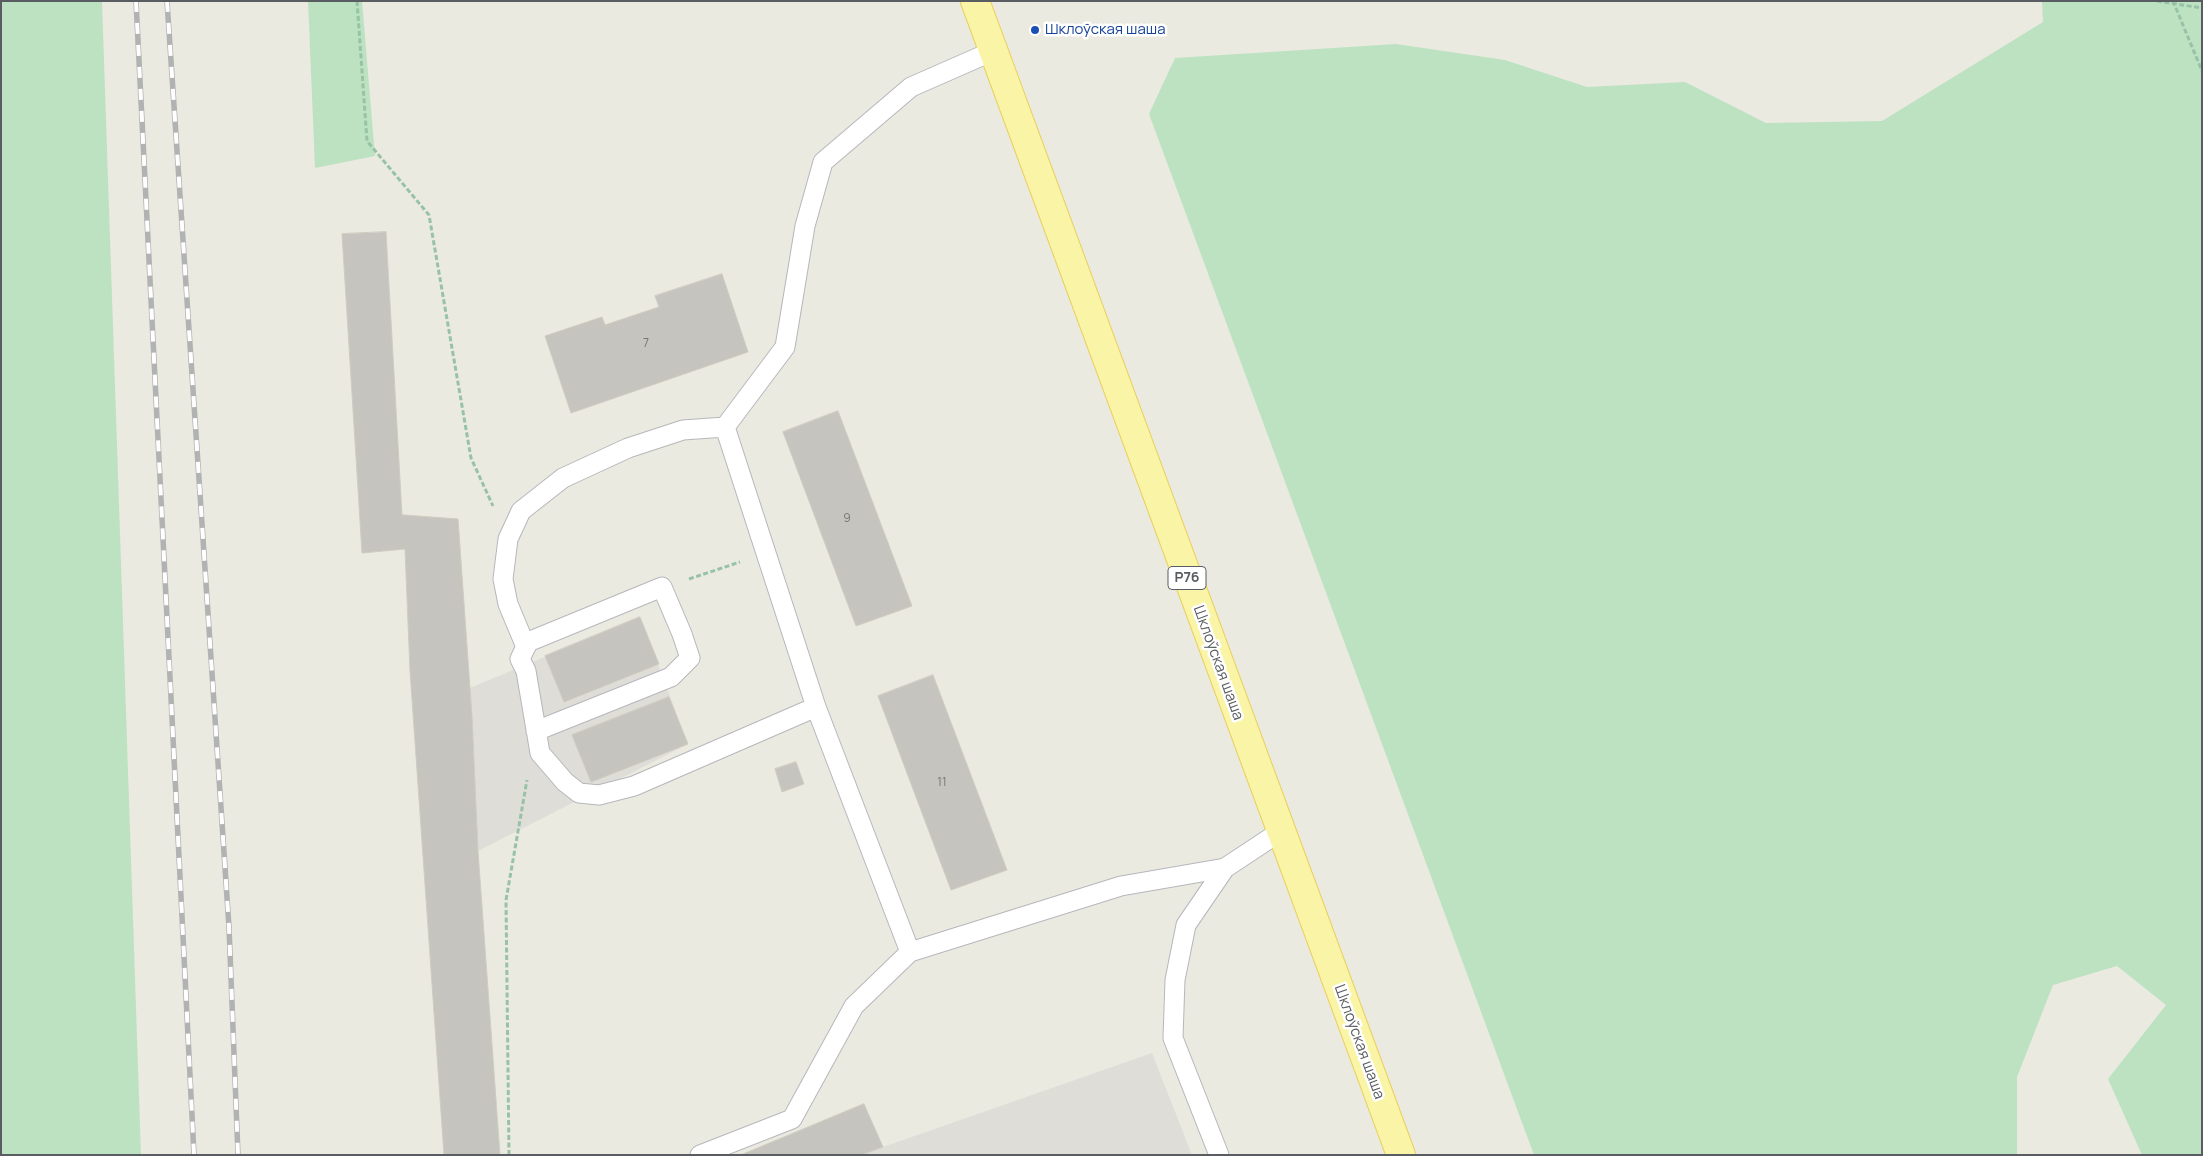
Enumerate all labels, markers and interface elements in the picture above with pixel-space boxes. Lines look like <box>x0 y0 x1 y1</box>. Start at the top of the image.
place label: Шклоўская шаша <box>1045 21 1165 39</box>
marker: Шклоўская шаша <box>1029 24 1041 36</box>
house number: 7 <box>643 337 649 351</box>
house number: 9 <box>843 512 851 526</box>
road number: Р76 <box>1168 566 1206 590</box>
street label: Шклоўская шаша <box>1189 603 1247 723</box>
house number: 11 <box>937 776 947 790</box>
street label: Шклоўская шаша <box>1330 982 1388 1102</box>

